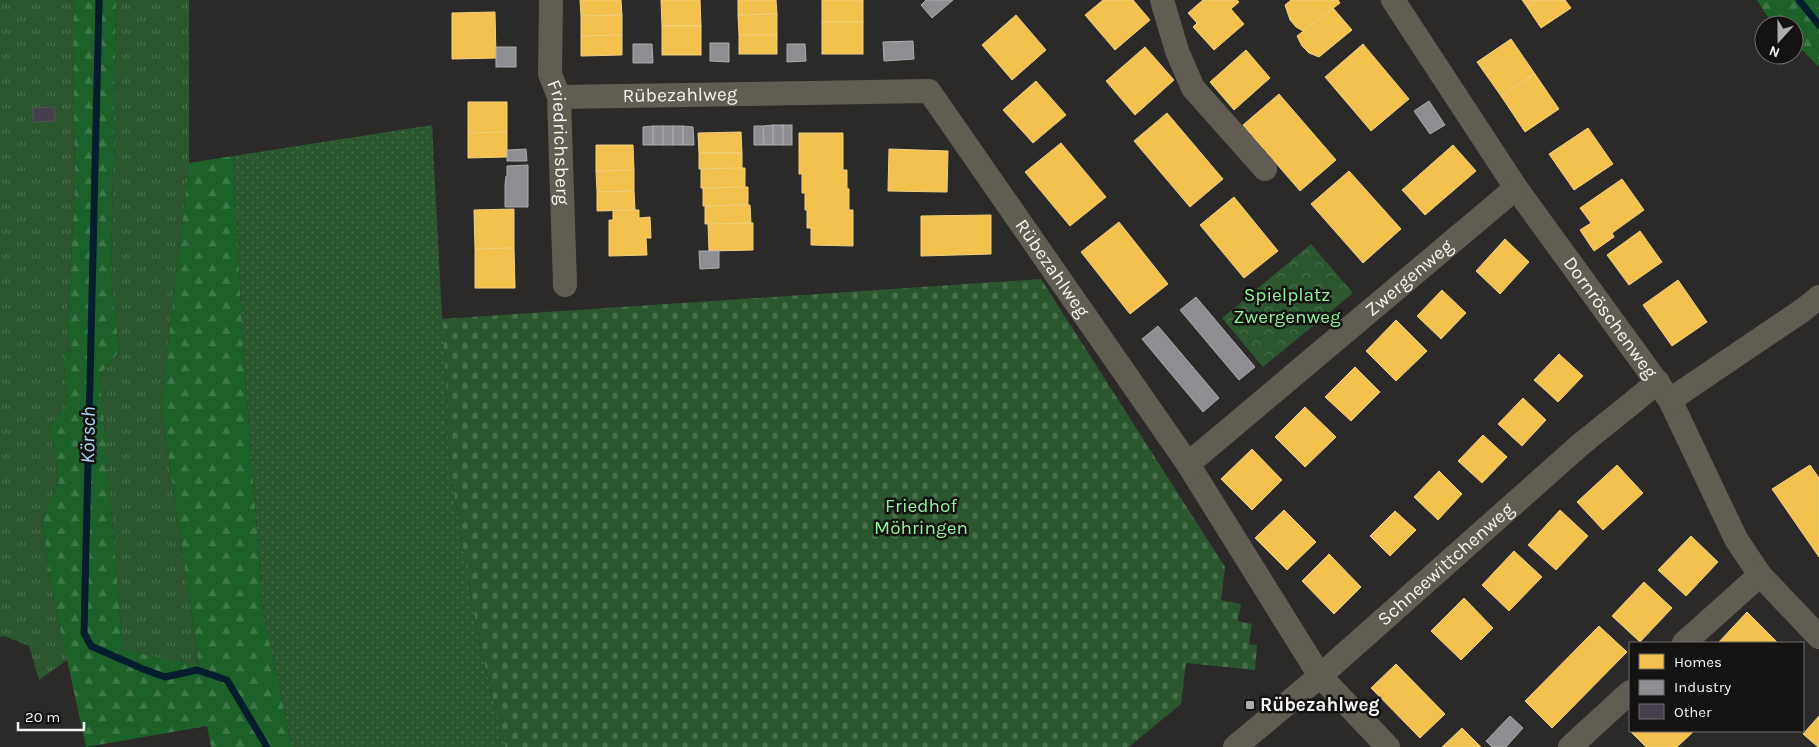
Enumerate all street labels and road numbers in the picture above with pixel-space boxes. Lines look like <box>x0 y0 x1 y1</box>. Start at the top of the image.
street label: Friedrichsberg <box>542 77 573 206</box>
street label: Rübezahlweg <box>622 83 738 107</box>
street label: Rübezahlweg <box>1010 215 1094 322</box>
street label: Zwergenweg <box>1361 235 1458 321</box>
street label: Dornröschenweg <box>1559 252 1662 383</box>
street label: Schneewittchenweg <box>1373 498 1518 630</box>

